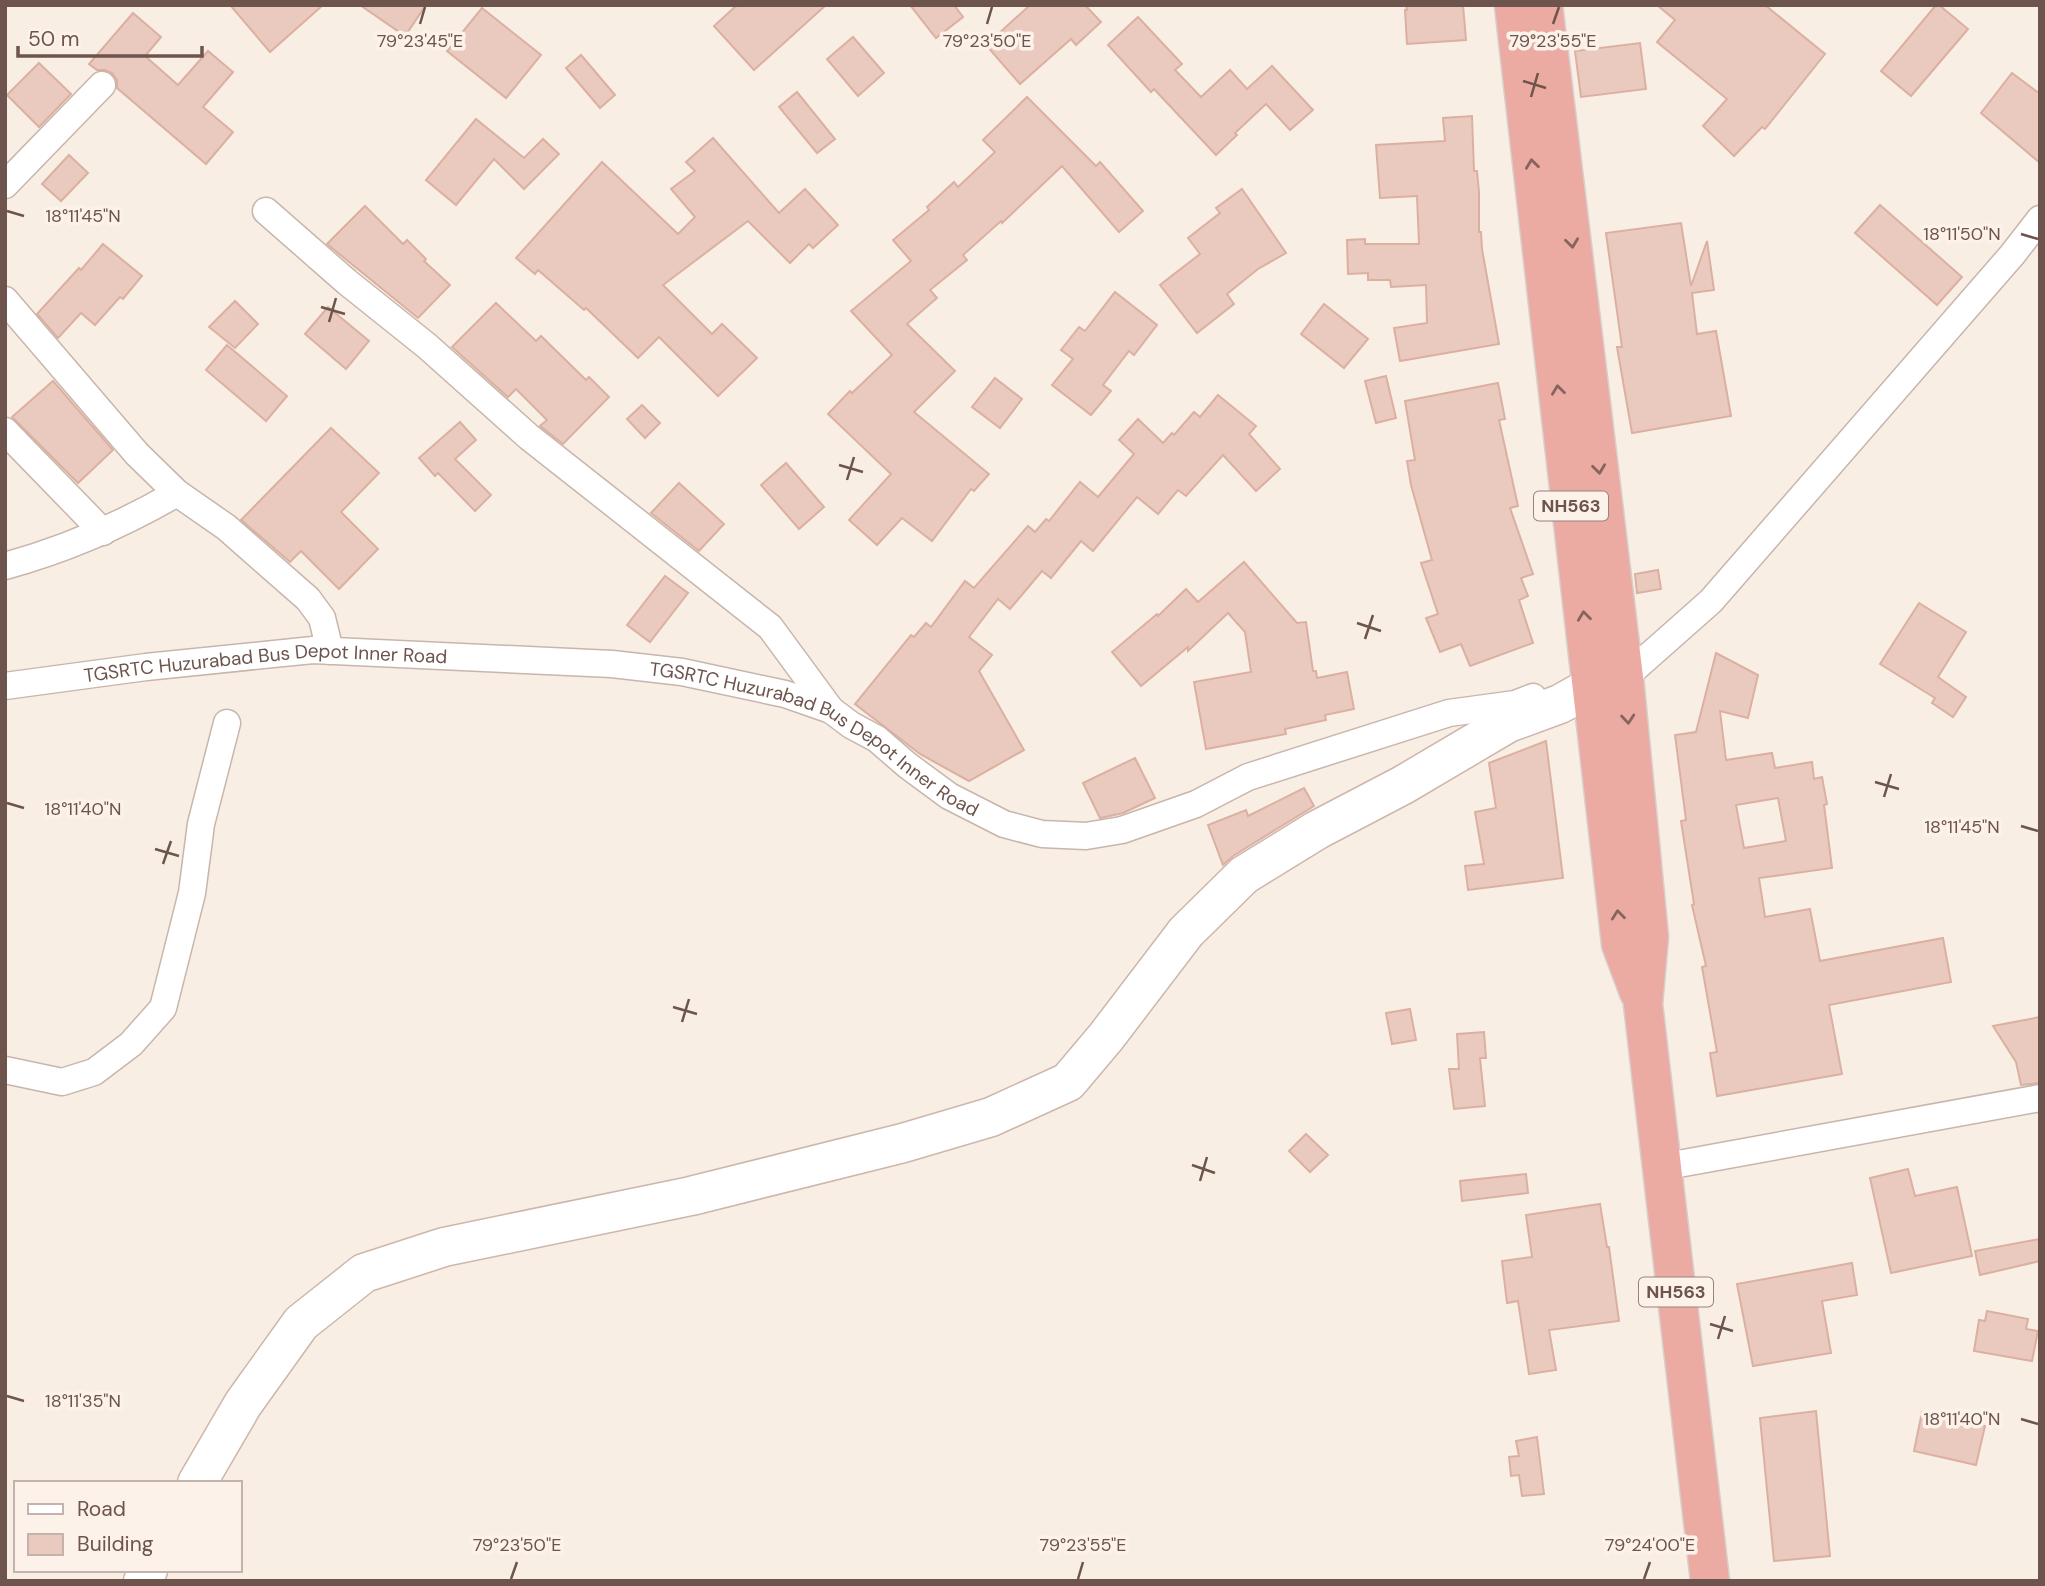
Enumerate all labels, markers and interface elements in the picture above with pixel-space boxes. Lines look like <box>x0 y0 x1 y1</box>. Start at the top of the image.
scale bar <box>18 14 201 58</box>
text: 50 m <box>28 25 79 53</box>
text: 79°23'45"E <box>377 29 463 53</box>
text: 79°23'50"E <box>943 29 1031 53</box>
text: 79°23'55"E <box>1509 29 1597 53</box>
one-way arrow <box>1525 158 1540 169</box>
text: 18°11'45"N <box>45 204 121 228</box>
text: 18°11'50"N <box>1923 222 2001 246</box>
one-way arrow <box>1564 237 1579 249</box>
one-way arrow <box>1550 384 1565 396</box>
one-way arrow <box>1591 463 1606 475</box>
road number: NH563 <box>1534 492 1608 520</box>
one-way arrow <box>1576 610 1591 622</box>
street label: TGSRTC Huzurabad Bus Depot Inner Road <box>82 638 448 688</box>
street label: TGSRTC Huzurabad Bus Depot Inner Road <box>648 656 983 822</box>
one-way arrow <box>1620 714 1635 725</box>
text: 18°11'40"N <box>45 797 121 821</box>
text: 18°11'45"N <box>1924 815 2000 839</box>
one-way arrow <box>1610 909 1625 921</box>
road number: NH563 <box>1639 1278 1713 1307</box>
text: 18°11'35"N <box>45 1389 121 1413</box>
text: 18°11'40"N <box>1924 1407 2000 1431</box>
legend <box>14 1481 242 1572</box>
text: Road <box>77 1495 126 1523</box>
text: Building <box>77 1530 154 1558</box>
text: 79°23'50"E <box>473 1533 561 1557</box>
text: 79°23'55"E <box>1039 1533 1127 1557</box>
text: 79°24'00"E <box>1605 1533 1695 1557</box>

